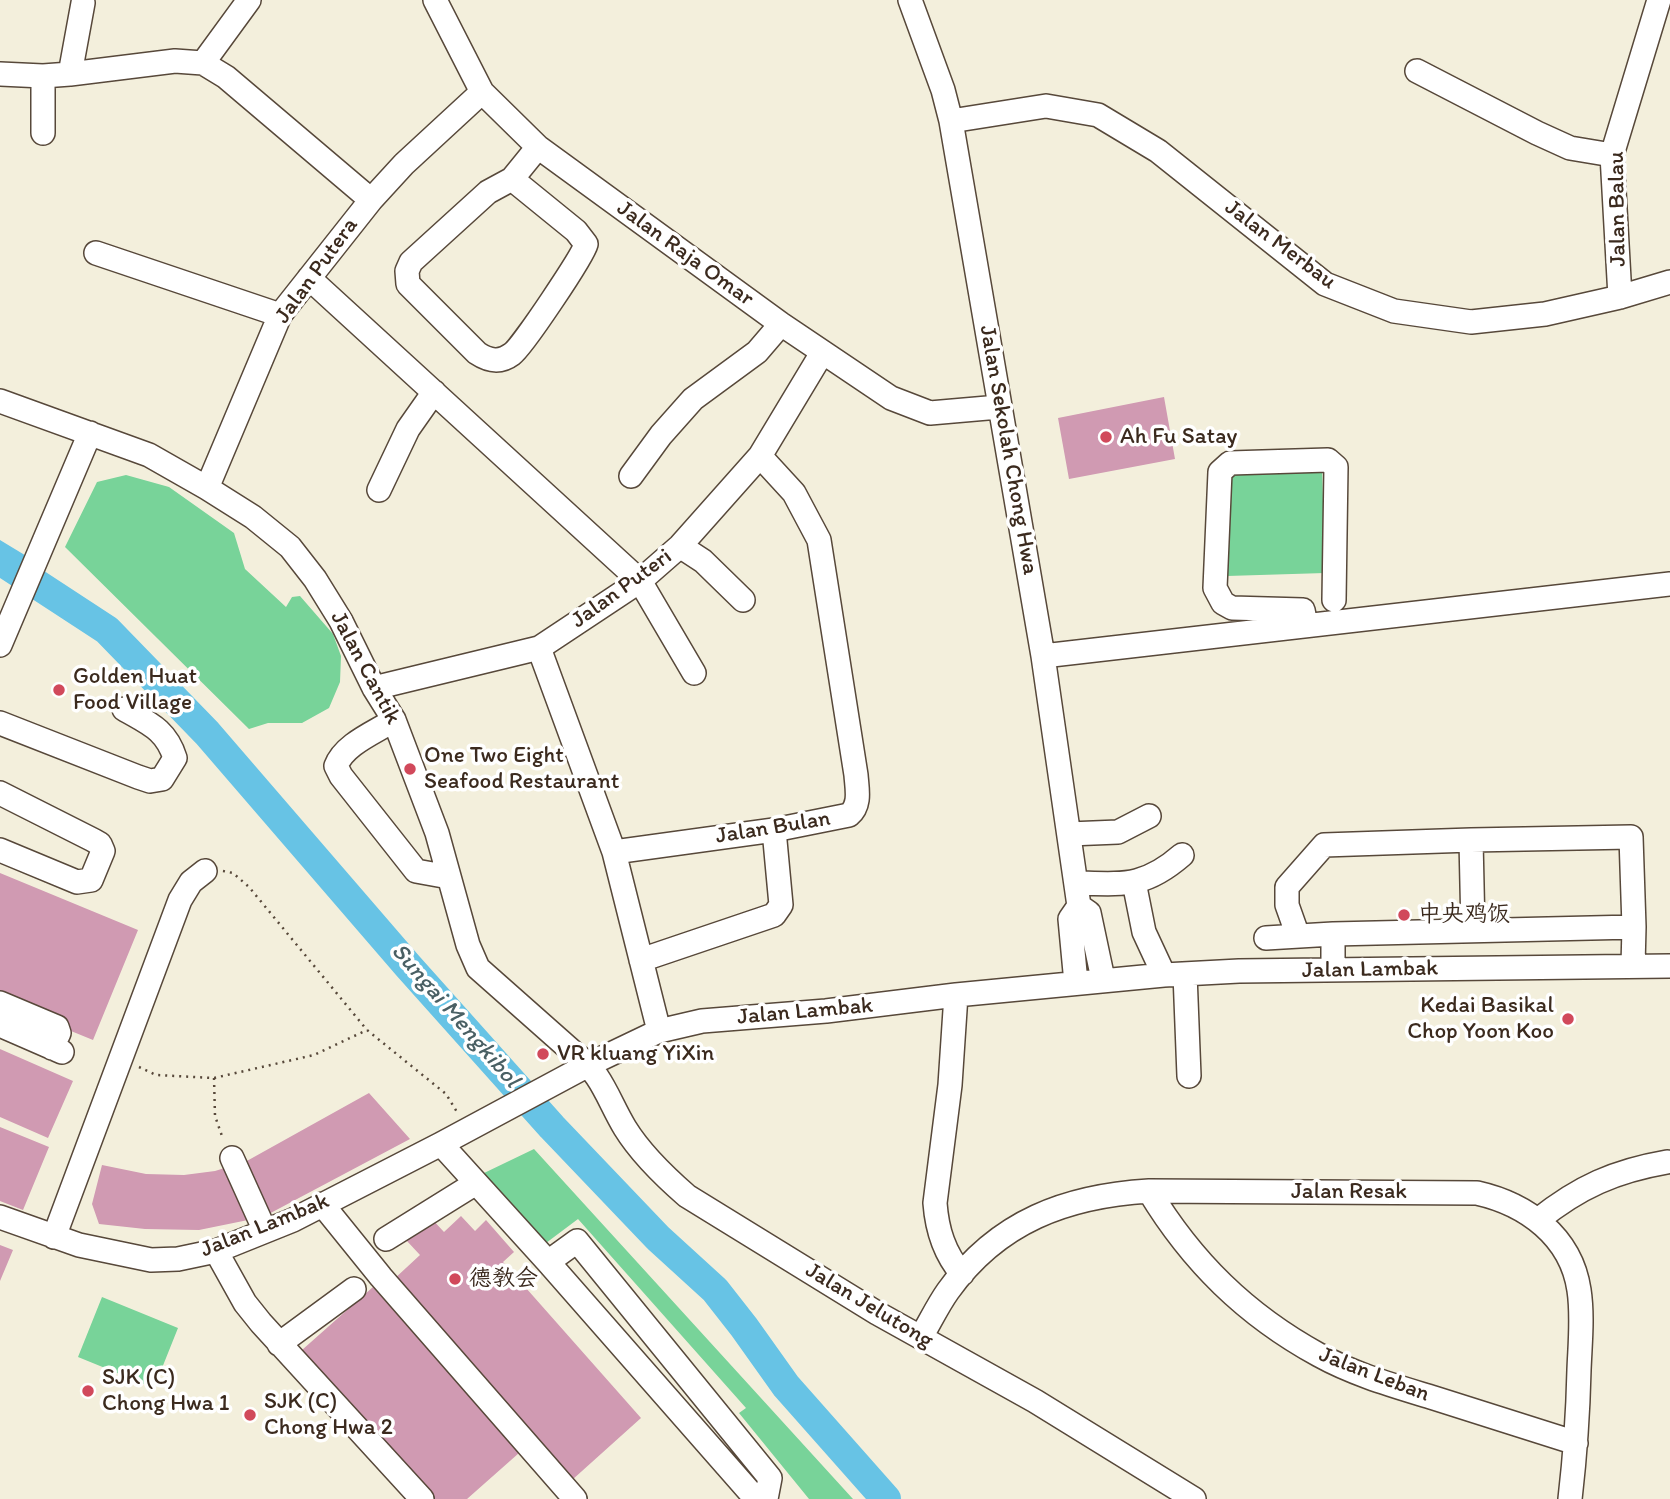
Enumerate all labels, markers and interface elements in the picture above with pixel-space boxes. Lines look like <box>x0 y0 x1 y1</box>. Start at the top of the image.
street label: Jalan Balau <box>1603 151 1633 267</box>
street label: Jalan Merbau <box>1219 194 1341 296</box>
street label: Jalan Raja Omar <box>611 195 759 313</box>
street label: Jalan Putera <box>269 213 365 329</box>
street label: Jalan Sekolah Chong Hwa <box>972 323 1044 577</box>
place label: Ah Fu Satay <box>1120 423 1237 451</box>
marker: Ah Fu Satay <box>1098 429 1114 445</box>
street label: Jalan Puteri <box>566 543 678 635</box>
street label: Jalan Cantik <box>324 607 406 729</box>
place label: Golden Huat Food Village <box>73 663 197 717</box>
marker: Golden Huat Food Village <box>51 682 67 698</box>
place label: One Two Eight Seafood Restaurant <box>424 742 619 796</box>
marker: One Two Eight Seafood Restaurant <box>402 761 418 777</box>
street label: Jalan Bulan <box>714 805 832 851</box>
place label: 中央鸡饭 <box>1418 901 1510 929</box>
marker: 中央鸡饭 <box>1396 907 1412 923</box>
water label: Sungai Mengkibol <box>384 938 526 1094</box>
street label: Jalan Lambak <box>1302 955 1438 985</box>
street label: Jalan Lambak <box>736 992 874 1032</box>
place label: Kedai Basikal Chop Yoon Koo <box>1407 992 1554 1046</box>
marker: Kedai Basikal Chop Yoon Koo <box>1560 1011 1576 1027</box>
place label: VR kluang YiXin <box>557 1040 714 1068</box>
marker: VR kluang YiXin <box>535 1046 551 1062</box>
street label: Jalan Resak <box>1291 1178 1407 1206</box>
street label: Jalan Lambak <box>197 1188 333 1264</box>
street label: Jalan Jelutong <box>800 1257 938 1355</box>
place label: 德教会 <box>469 1265 538 1293</box>
marker: 德教会 <box>447 1271 463 1287</box>
street label: Jalan Leban <box>1315 1341 1433 1409</box>
place label: SJK (C) Chong Hwa 1 <box>102 1364 229 1418</box>
marker: SJK (C) Chong Hwa 1 <box>80 1383 96 1399</box>
place label: SJK (C) Chong Hwa 2 <box>264 1388 393 1442</box>
marker: SJK (C) Chong Hwa 2 <box>242 1407 258 1423</box>

